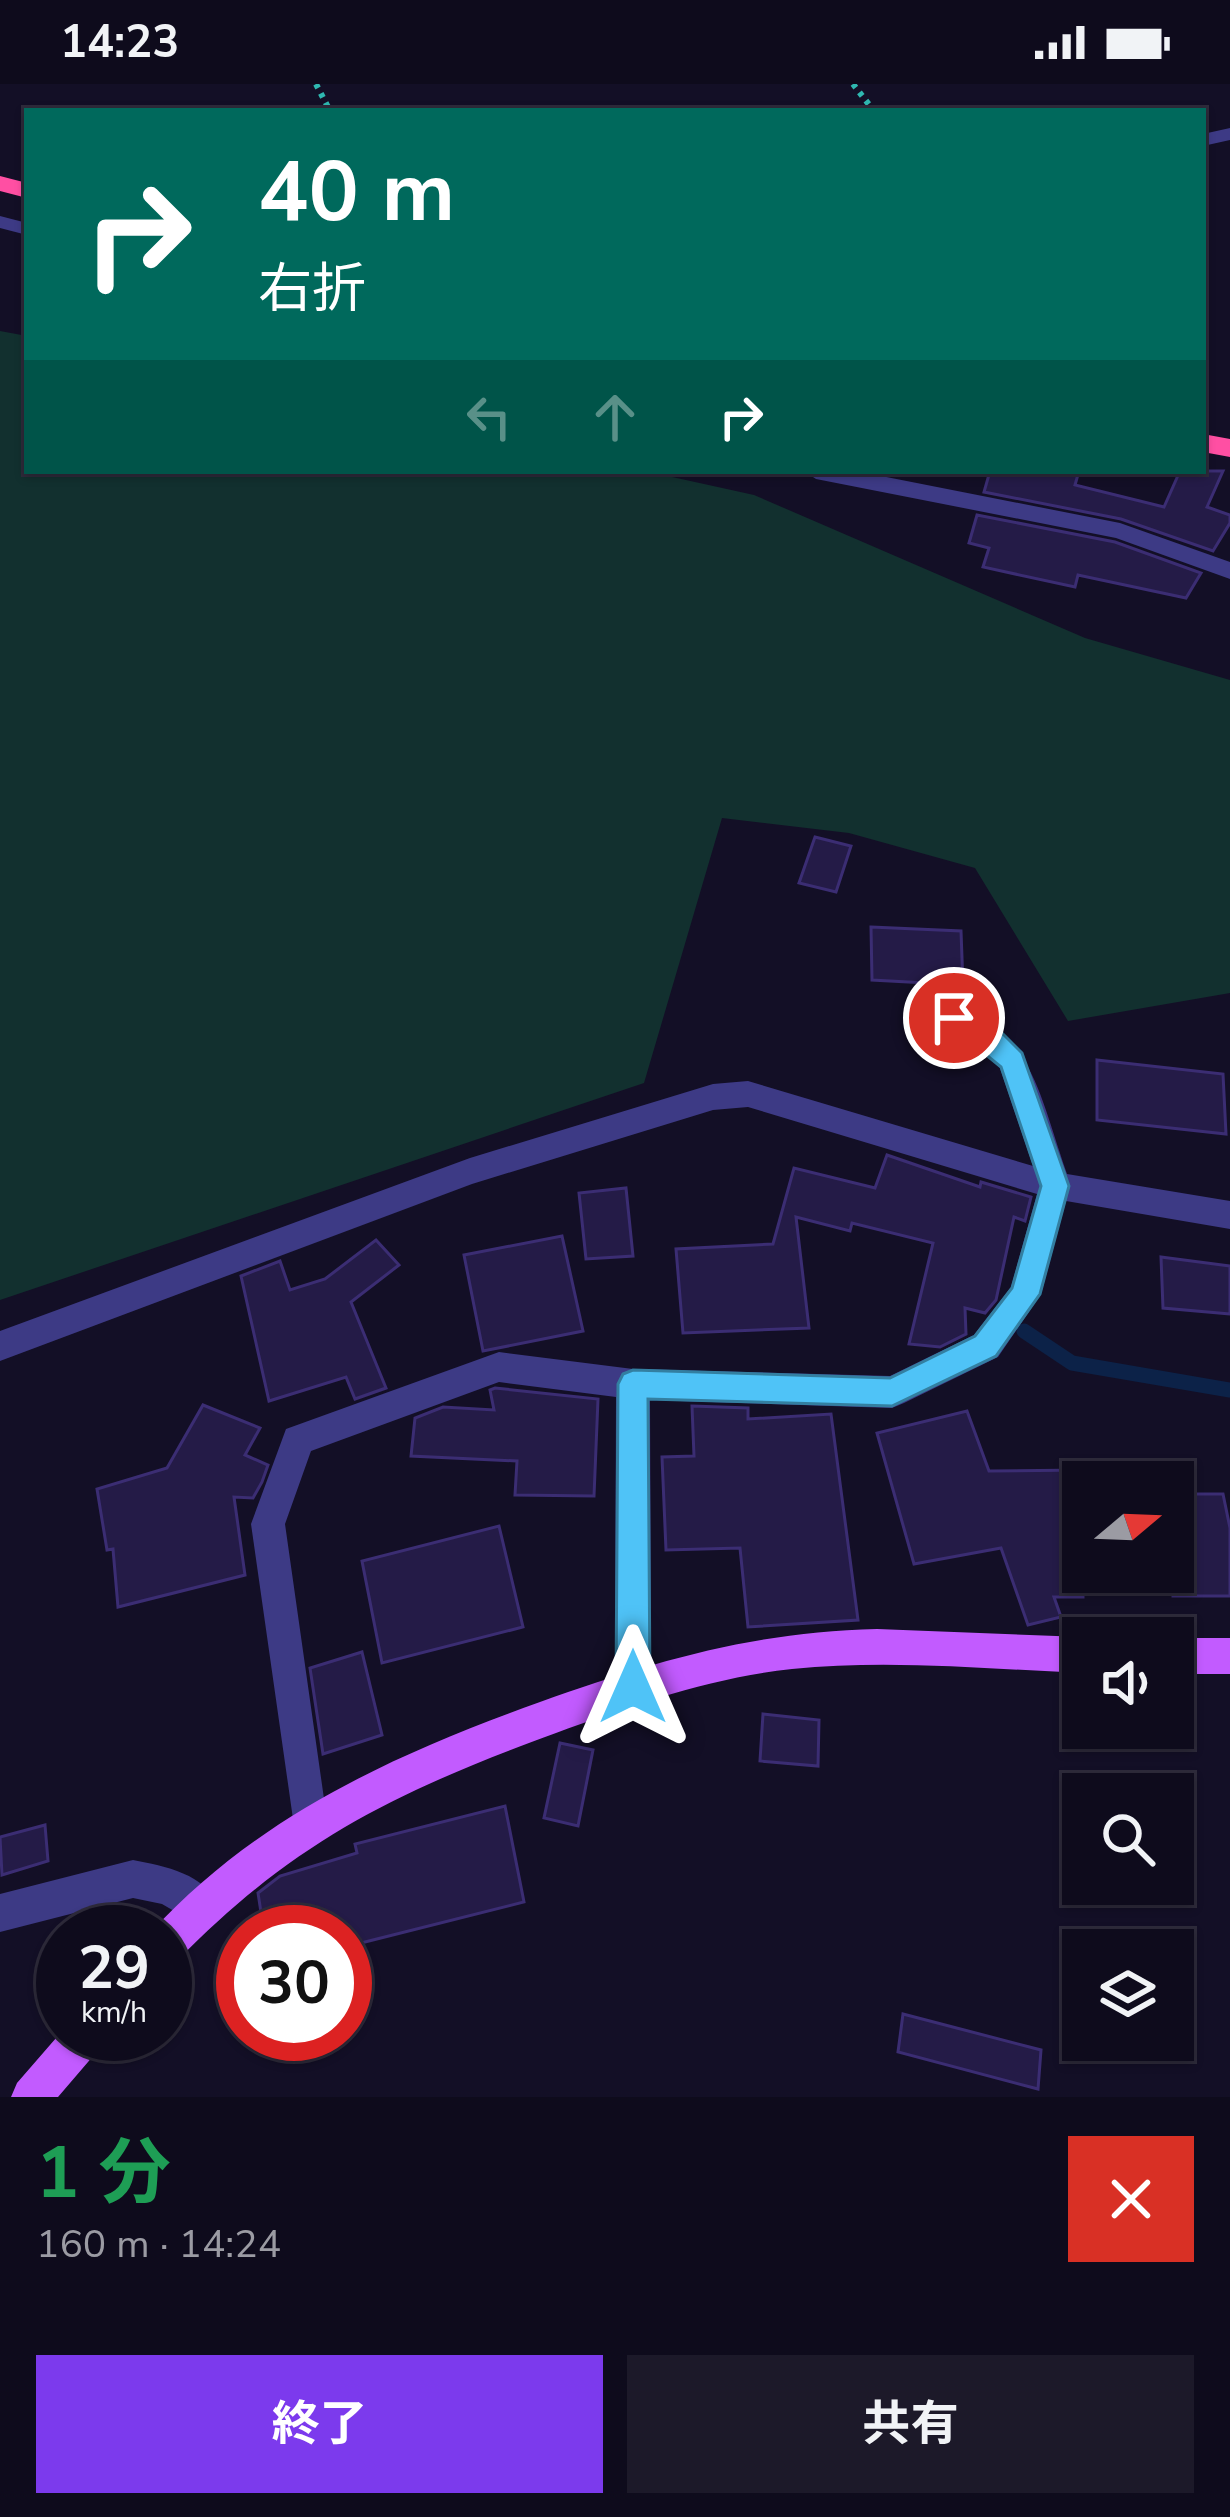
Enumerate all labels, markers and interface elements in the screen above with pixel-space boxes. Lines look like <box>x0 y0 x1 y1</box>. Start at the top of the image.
text: 14:23 <box>60 12 179 73</box>
text: 40 m <box>258 135 455 250</box>
icon: right <box>60 156 216 312</box>
text: 右折 <box>258 252 366 326</box>
icon: left <box>456 384 522 450</box>
icon: ahead <box>582 384 648 450</box>
icon: right <box>708 384 774 450</box>
pin <box>903 967 1005 1069</box>
icon: arrive <box>921 985 987 1051</box>
north arrow <box>1062 1461 1194 1593</box>
map controls <box>1062 1461 1194 2061</box>
button: sound <box>1062 1617 1194 1749</box>
position arrow <box>570 1624 696 1750</box>
button: search <box>1062 1773 1194 1905</box>
speed limit sign: 30 <box>216 1905 372 2061</box>
text: 29 <box>78 1927 150 2009</box>
button: layers <box>1062 1929 1194 2061</box>
text: km/h <box>81 1992 147 2033</box>
text: 1 分 <box>36 2124 171 2222</box>
button: close <box>1068 2136 1194 2262</box>
text: 160 m · 14:24 <box>36 2218 281 2271</box>
button: 終了 <box>36 2355 603 2493</box>
button: 共有 <box>627 2355 1194 2493</box>

